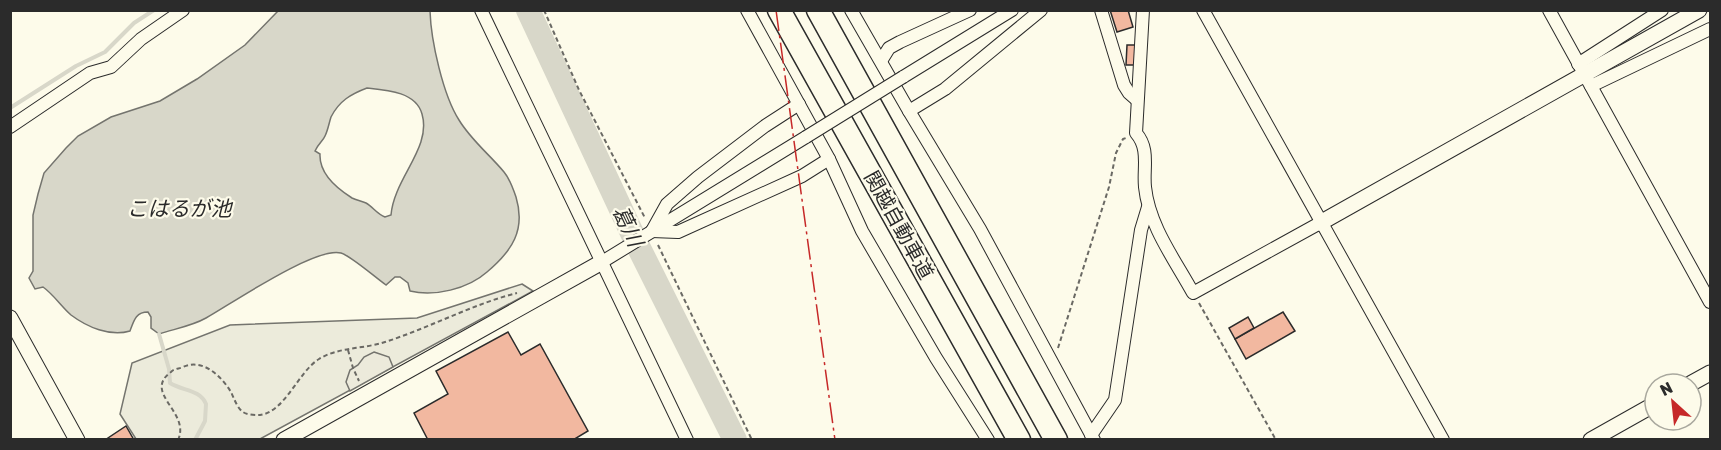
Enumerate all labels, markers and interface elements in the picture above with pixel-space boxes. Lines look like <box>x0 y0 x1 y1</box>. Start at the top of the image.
street label: 関越自動車道 <box>859 167 939 283</box>
water label: こはるが池 <box>127 196 233 221</box>
water label: 葛川 <box>608 202 649 252</box>
north arrow <box>1643 372 1703 432</box>
text: N <box>1657 378 1676 400</box>

